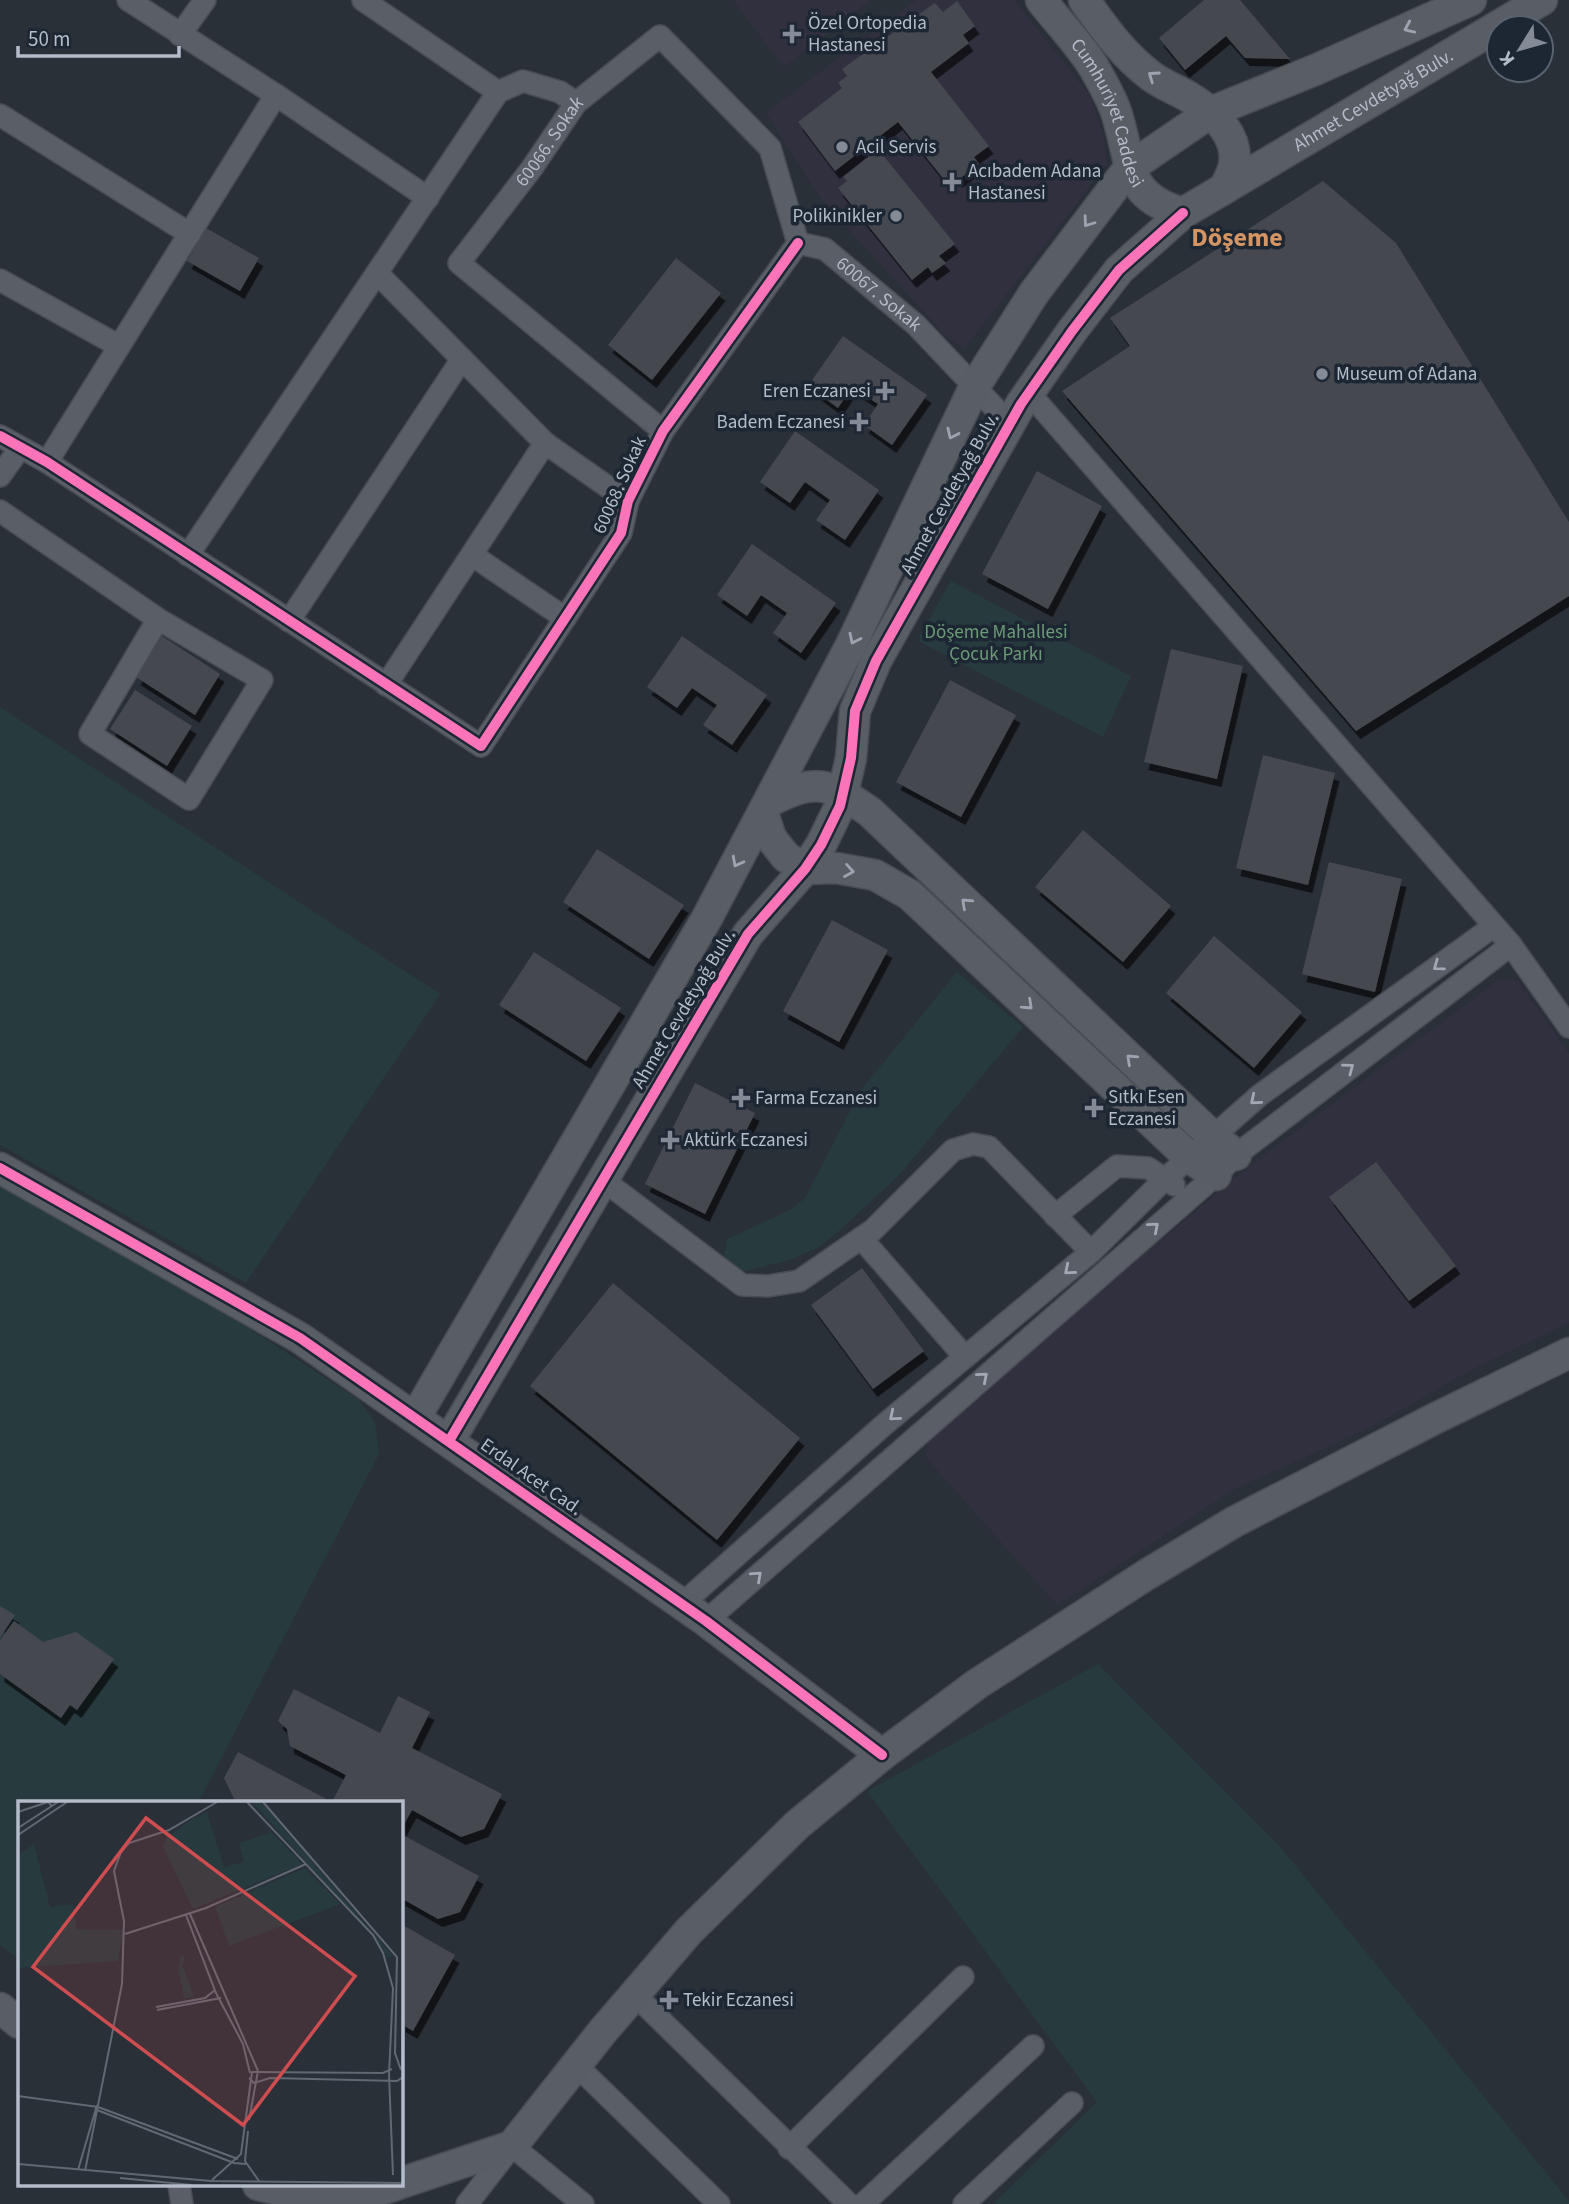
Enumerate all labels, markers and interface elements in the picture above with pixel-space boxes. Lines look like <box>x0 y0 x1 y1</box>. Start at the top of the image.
place label: Özel Ortopedia Hastanesi <box>808 10 927 59</box>
scale bar <box>18 14 178 58</box>
north arrow <box>1485 14 1555 84</box>
one-way arrow <box>1404 20 1416 34</box>
text: 50 m <box>28 24 70 54</box>
marker: Özel Ortopedia Hastanesi <box>782 24 802 44</box>
street label: Cumhuriyet Caddesi <box>1064 32 1151 193</box>
street label: Ahmet Cevdetyağ Bulv. <box>1288 42 1458 158</box>
text: K <box>1493 45 1522 71</box>
one-way arrow <box>1148 72 1161 84</box>
street label: 60066. Sokak <box>509 89 589 192</box>
place label: Acil Servis <box>856 134 936 161</box>
marker: Acil Servis <box>834 139 850 155</box>
place label: Acıbadem Adana Hastanesi <box>968 158 1101 207</box>
marker: Acıbadem Adana Hastanesi <box>942 172 962 192</box>
place label: Polikinikler <box>792 203 882 230</box>
marker: Polikinikler <box>888 208 904 224</box>
one-way arrow <box>1083 215 1096 227</box>
district label: Döşeme <box>1191 219 1283 256</box>
street label: 60067. Sokak <box>830 250 928 338</box>
place label: Museum of Adana <box>1336 361 1477 388</box>
marker: Museum of Adana <box>1314 366 1330 382</box>
place label: Eren Eczanesi <box>763 378 871 405</box>
marker: Eren Eczanesi <box>877 383 893 399</box>
street label: Ahmet Cevdetyağ Bulv. <box>894 408 1006 580</box>
place label: Badem Eczanesi <box>717 409 845 436</box>
marker: Badem Eczanesi <box>851 414 867 430</box>
one-way arrow <box>946 427 960 439</box>
street label: 60068. Sokak <box>586 431 654 538</box>
park label: Döşeme Mahallesi Çocuk Parkı <box>924 619 1068 668</box>
one-way arrow <box>848 632 862 644</box>
one-way arrow <box>732 855 745 868</box>
one-way arrow <box>844 863 855 878</box>
one-way arrow <box>961 899 974 912</box>
street label: Ahmet Cevdetyağ Bulv. <box>626 924 742 1094</box>
one-way arrow <box>1433 958 1446 970</box>
one-way arrow <box>1020 997 1033 1010</box>
one-way arrow <box>1126 1055 1139 1068</box>
one-way arrow <box>1342 1064 1354 1076</box>
place label: Sıtkı Esen Eczanesi <box>1108 1084 1185 1133</box>
place label: Farma Eczanesi <box>755 1085 877 1112</box>
marker: Farma Eczanesi <box>733 1090 749 1106</box>
one-way arrow <box>1250 1092 1263 1104</box>
marker: Sıtkı Esen Eczanesi <box>1086 1100 1102 1116</box>
place label: Aktürk Eczanesi <box>684 1127 808 1154</box>
marker: Aktürk Eczanesi <box>662 1132 678 1148</box>
one-way arrow <box>1146 1223 1159 1235</box>
one-way arrow <box>1065 1262 1077 1275</box>
one-way arrow <box>975 1373 988 1385</box>
one-way arrow <box>889 1408 902 1420</box>
street label: Erdal Acet Cad. <box>475 1432 587 1522</box>
one-way arrow <box>749 1571 762 1584</box>
inset map <box>18 1801 402 2186</box>
place label: Tekir Eczanesi <box>683 1987 794 2014</box>
marker: Tekir Eczanesi <box>661 1992 677 2008</box>

